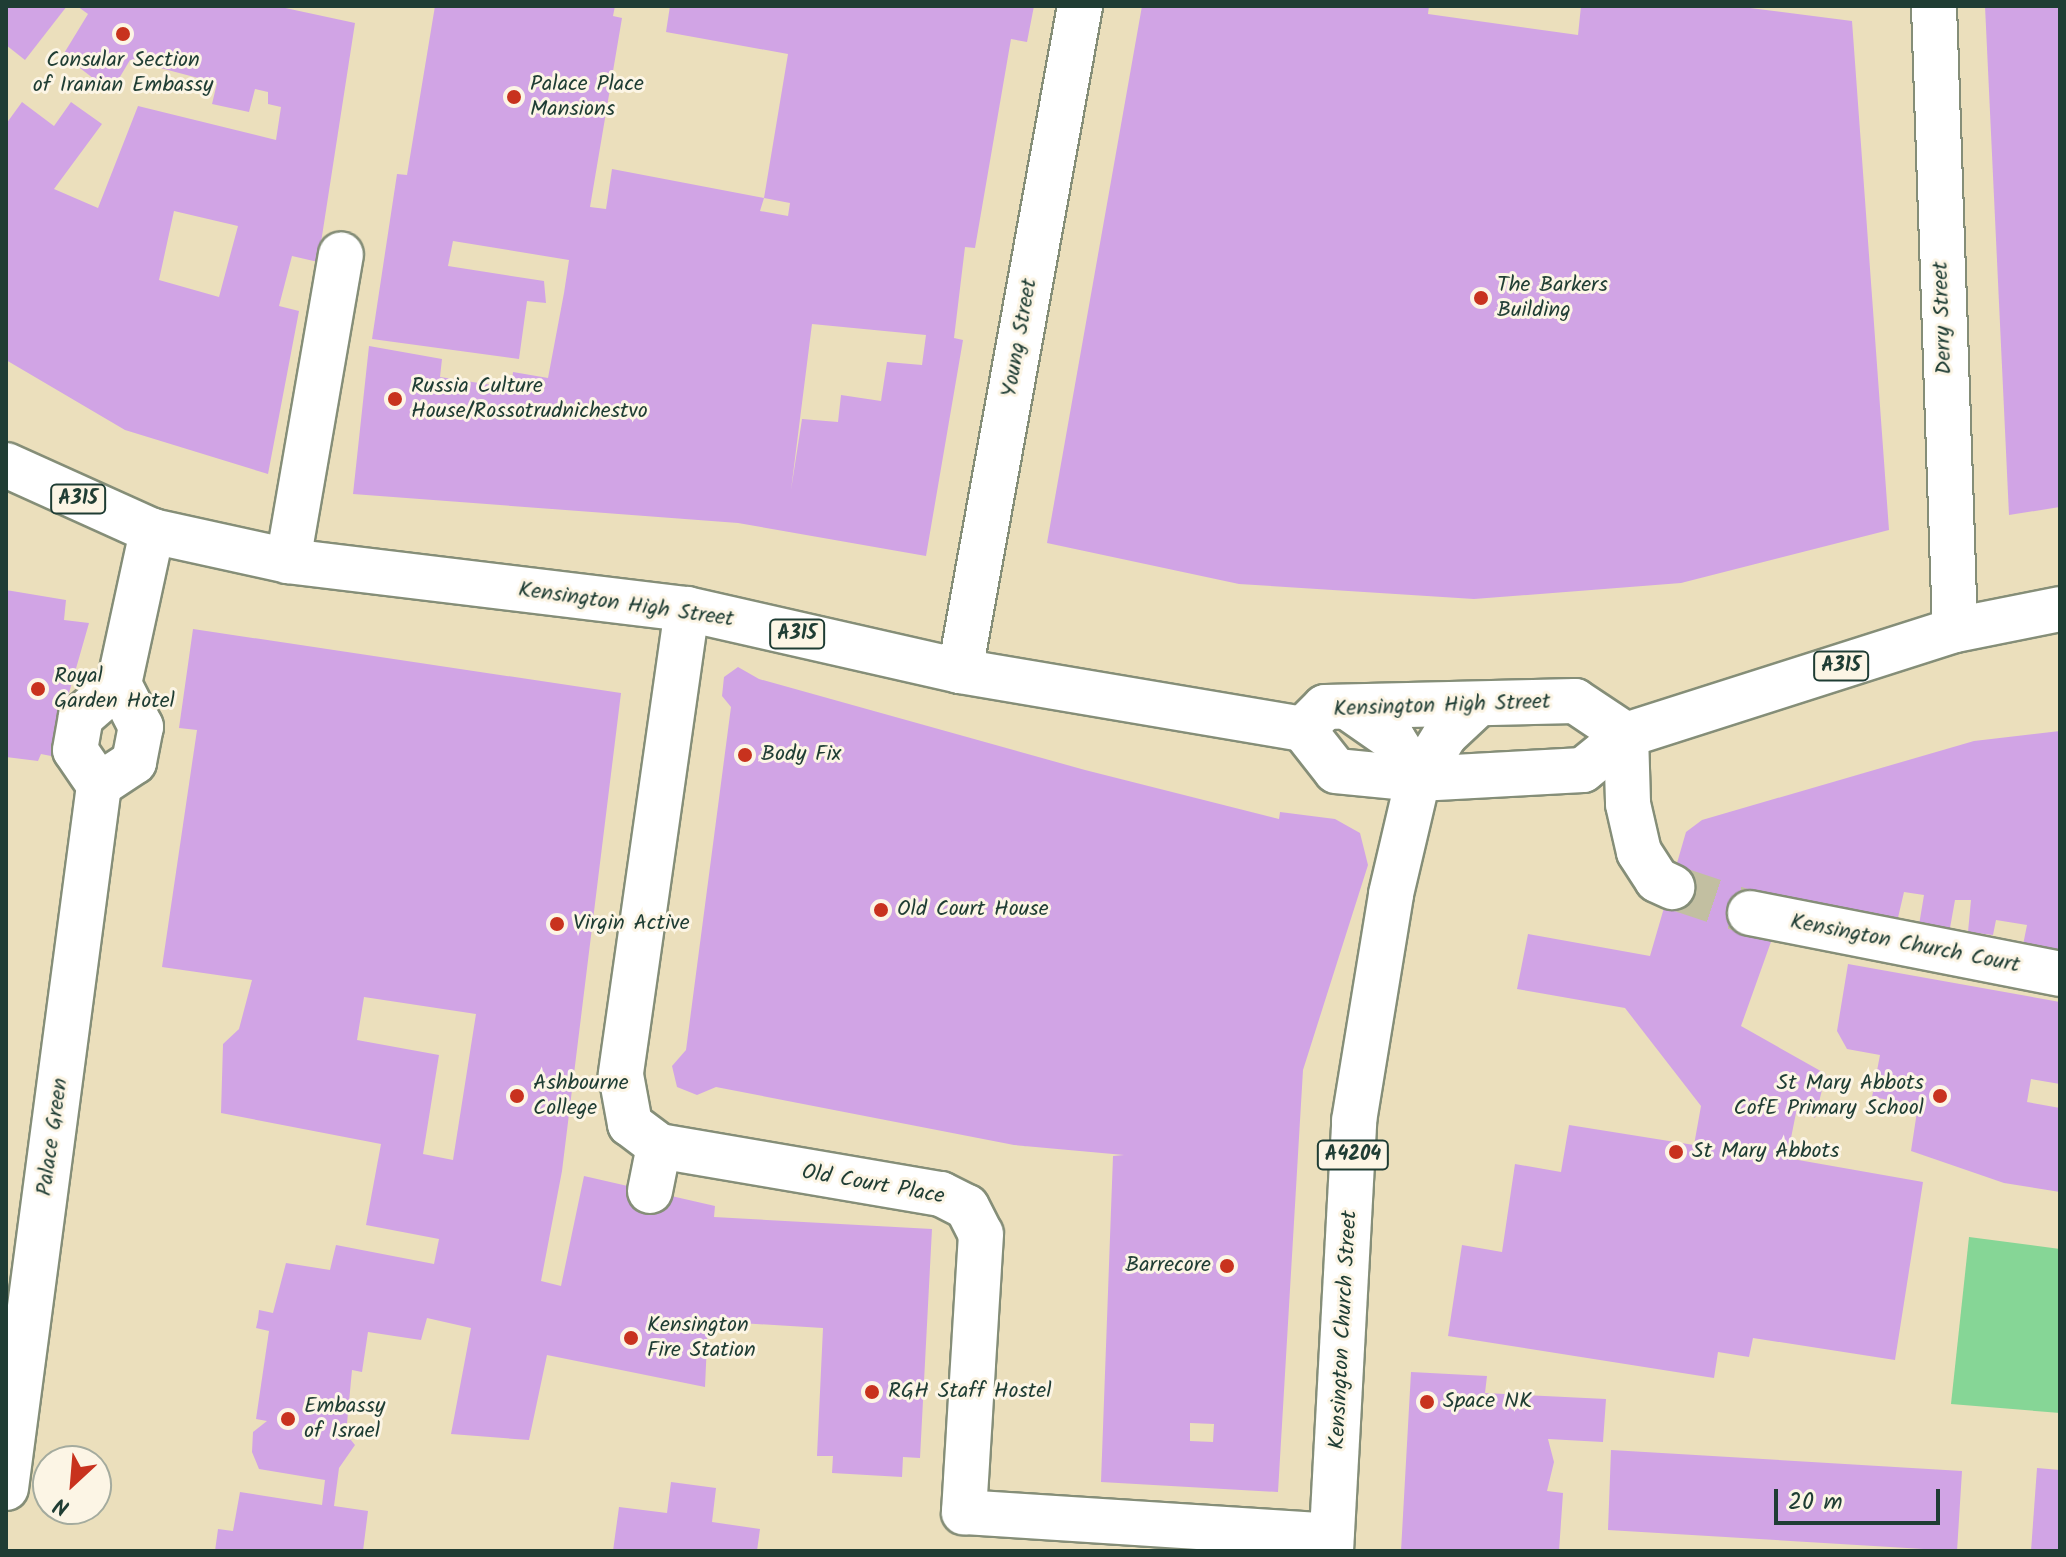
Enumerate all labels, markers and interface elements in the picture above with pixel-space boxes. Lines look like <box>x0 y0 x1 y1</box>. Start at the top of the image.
marker: Consular Section of Iranian Embassy <box>114 25 132 43</box>
place label: Consular Section of Iranian Embassy <box>33 47 213 98</box>
place label: Palace Place Mansions <box>530 71 644 122</box>
marker: Palace Place Mansions <box>505 88 523 106</box>
street label: Derry Street <box>1928 261 1958 375</box>
place label: The Barkers Building <box>1497 272 1608 324</box>
street label: Young Street <box>997 277 1043 399</box>
marker: The Barkers Building <box>1472 289 1490 307</box>
place label: Russia Culture House/Rossotrudnichestvo <box>411 373 648 424</box>
marker: Russia Culture House/Rossotrudnichestvo <box>386 390 404 408</box>
road number: A315 <box>50 483 106 515</box>
street label: Kensington High Street <box>517 577 735 633</box>
road number: A315 <box>769 618 825 650</box>
road number: A315 <box>1813 650 1869 682</box>
place label: Royal Garden Hotel <box>54 663 175 714</box>
marker: Royal Garden Hotel <box>29 680 47 698</box>
street label: Kensington High Street <box>1333 689 1551 723</box>
place label: Body Fix <box>761 742 841 768</box>
marker: Body Fix <box>736 746 754 764</box>
place label: Old Court House <box>897 897 1049 923</box>
marker: Old Court House <box>872 901 890 919</box>
street label: Kensington Church Court <box>1788 909 2022 979</box>
place label: Virgin Active <box>573 911 690 937</box>
marker: Virgin Active <box>548 915 566 933</box>
place label: Ashbourne College <box>533 1070 629 1122</box>
place label: St Mary Abbots CofE Primary School <box>1734 1070 1924 1122</box>
street label: Palace Green <box>32 1076 74 1198</box>
marker: Ashbourne College <box>508 1087 526 1105</box>
marker: St Mary Abbots CofE Primary School <box>1931 1087 1949 1105</box>
road number: A4204 <box>1315 1139 1391 1171</box>
place label: St Mary Abbots <box>1692 1139 1839 1165</box>
marker: St Mary Abbots <box>1667 1143 1685 1161</box>
street label: Old Court Place <box>800 1159 946 1211</box>
street label: Kensington Church Street <box>1325 1210 1363 1450</box>
place label: Barrecore <box>1125 1253 1211 1279</box>
marker: Barrecore <box>1218 1257 1236 1275</box>
place label: Kensington Fire Station <box>647 1312 756 1364</box>
marker: Kensington Fire Station <box>622 1329 640 1347</box>
place label: RGH Staff Hostel <box>888 1379 1052 1405</box>
marker: RGH Staff Hostel <box>863 1383 881 1401</box>
place label: Space NK <box>1443 1389 1532 1415</box>
place label: Embassy of Israel <box>304 1393 385 1444</box>
marker: Space NK <box>1418 1393 1436 1411</box>
marker: Embassy of Israel <box>279 1410 297 1428</box>
north arrow <box>32 1445 112 1525</box>
scale bar <box>1778 1473 1944 1523</box>
text: 20 m <box>1788 1483 1843 1522</box>
text: N <box>48 1486 76 1524</box>

